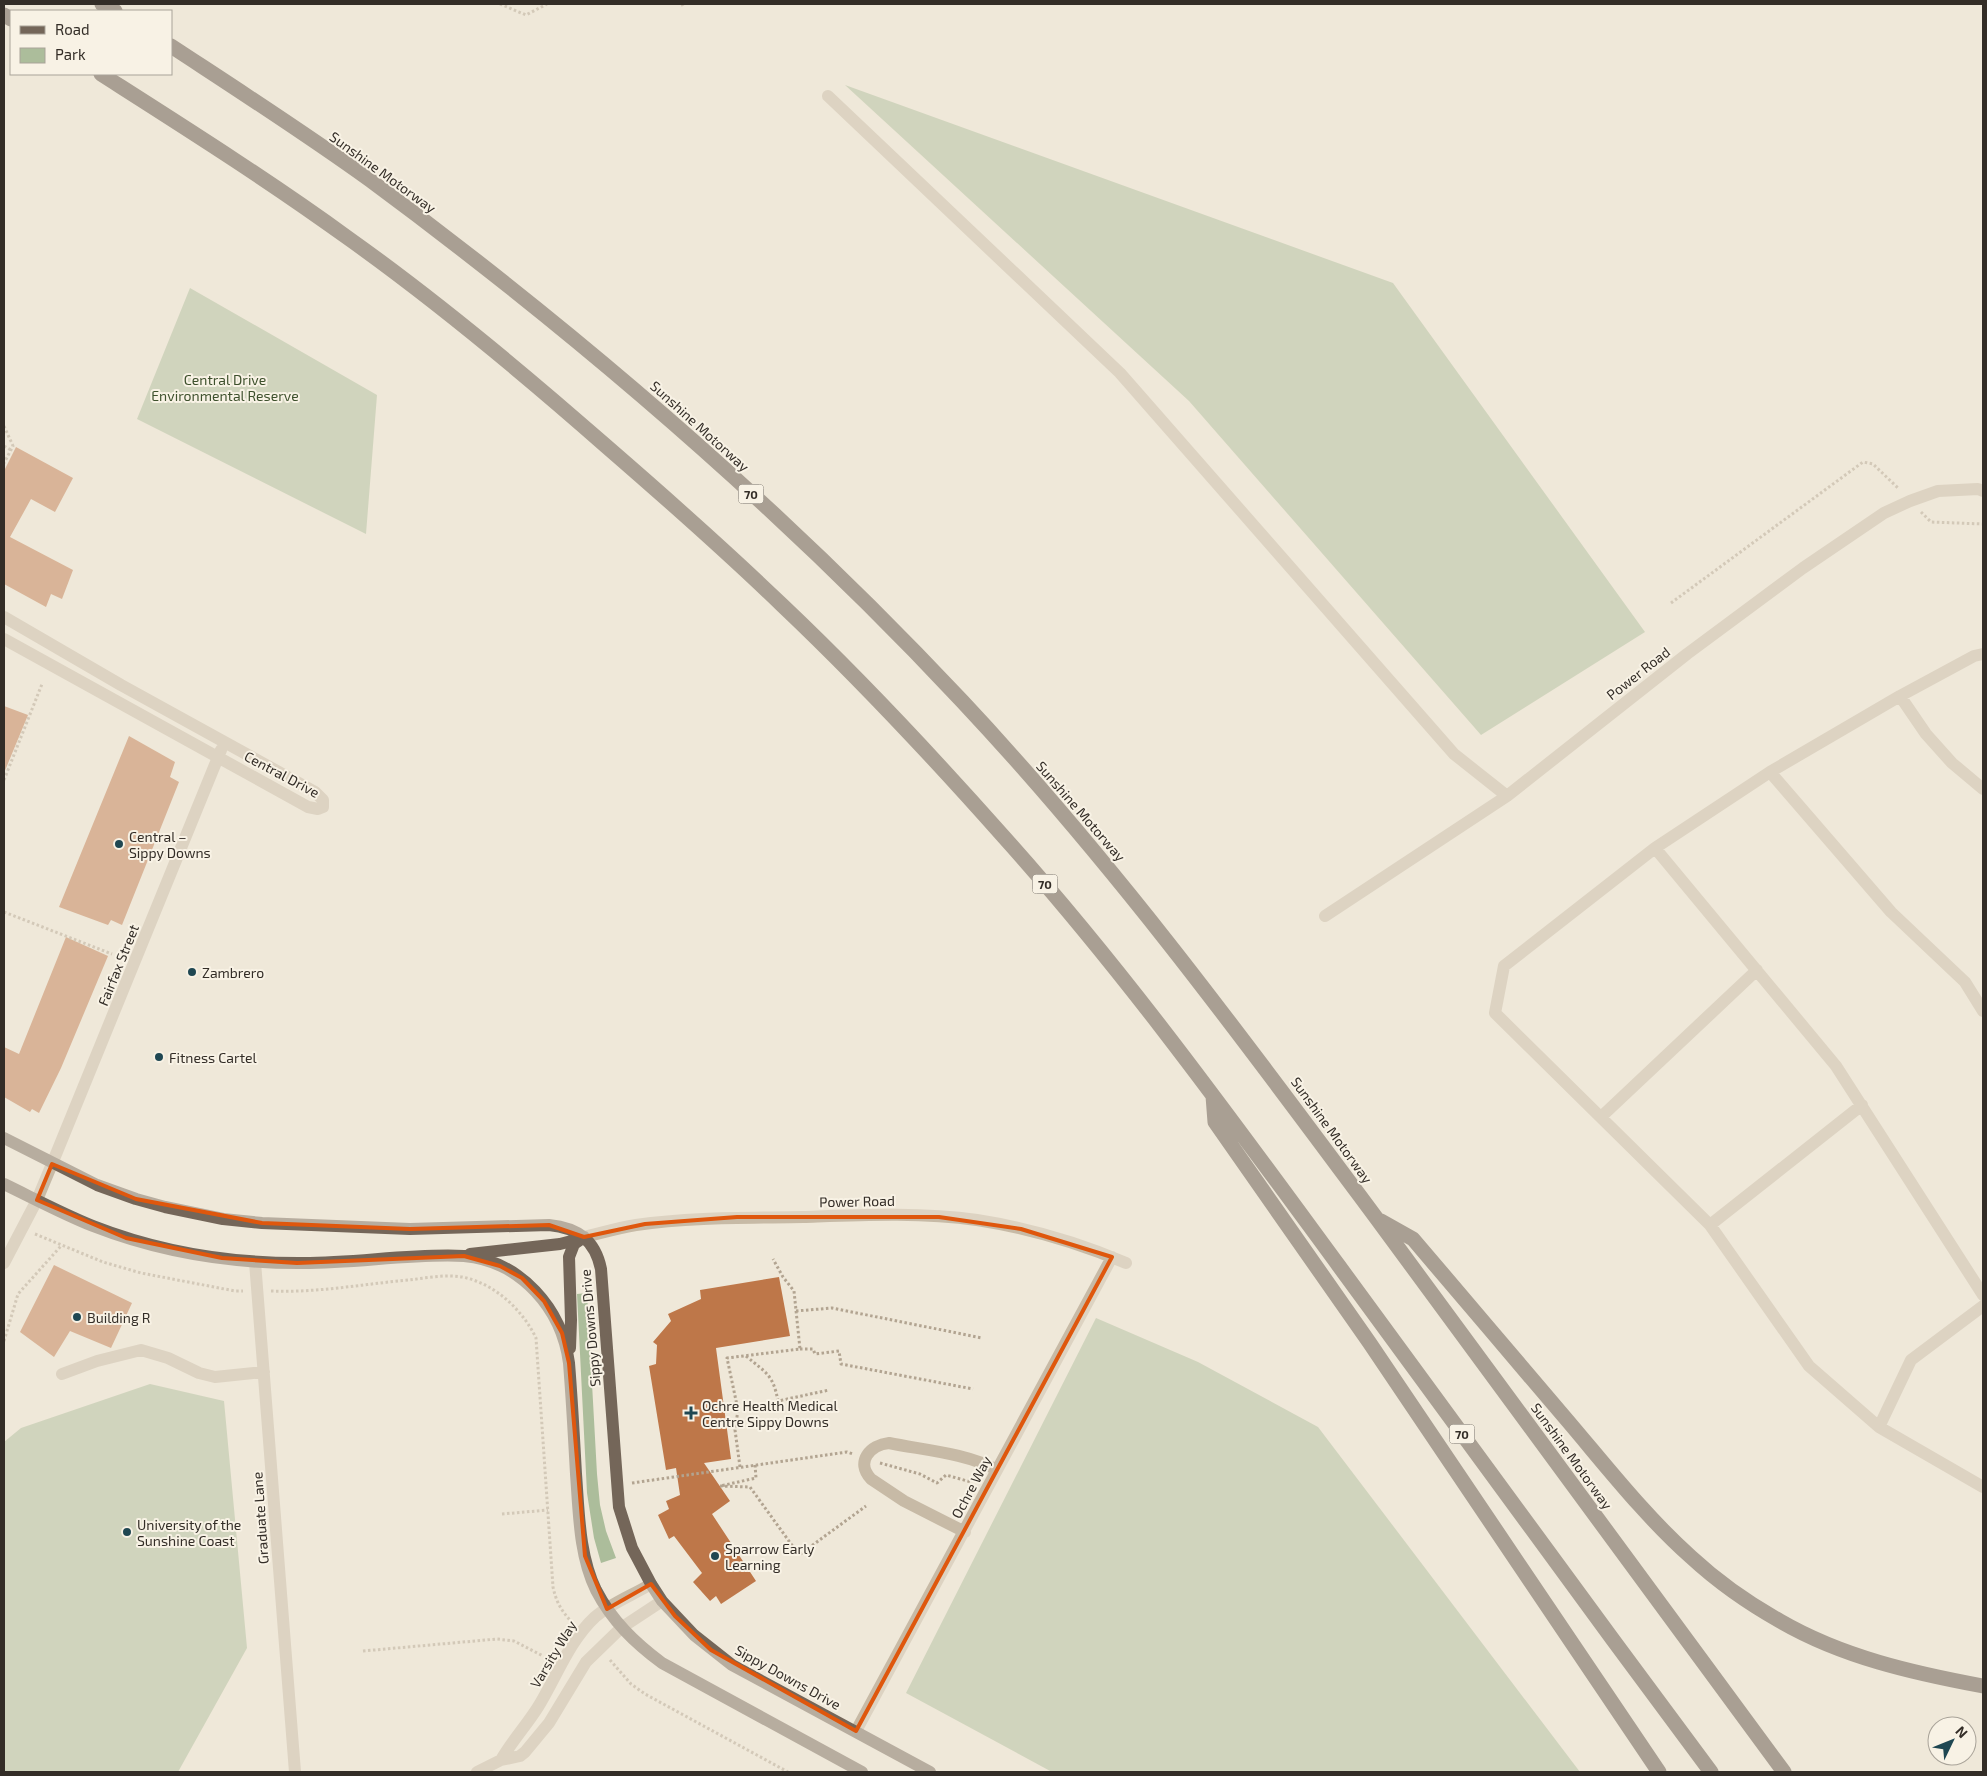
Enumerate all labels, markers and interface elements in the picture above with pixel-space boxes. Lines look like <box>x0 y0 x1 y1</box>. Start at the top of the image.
legend <box>10 10 172 75</box>
text: Road <box>55 20 90 38</box>
text: Park <box>55 45 86 63</box>
street label: Sunshine Motorway <box>327 128 440 217</box>
park label: Central Drive Environmental Reserve <box>151 371 299 404</box>
street label: Sunshine Motorway <box>647 377 753 475</box>
road number: 70 <box>738 484 764 504</box>
street label: Power Road <box>1603 643 1673 703</box>
street label: Central Drive <box>242 747 322 801</box>
street label: Sunshine Motorway <box>1033 757 1130 865</box>
place label: Central – Sippy Downs <box>129 828 211 861</box>
marker: Central – Sippy Downs <box>113 838 125 850</box>
road number: 70 <box>1032 874 1058 894</box>
street label: Fairfax Street <box>94 922 142 1008</box>
place label: Zambrero <box>202 964 264 981</box>
marker: Zambrero <box>186 966 198 978</box>
place label: Fitness Cartel <box>169 1049 257 1066</box>
marker: Fitness Cartel <box>153 1051 165 1063</box>
street label: Sunshine Motorway <box>1288 1074 1377 1187</box>
street label: Power Road <box>819 1192 895 1210</box>
street label: Sippy Downs Drive <box>576 1268 604 1388</box>
place label: Building R <box>87 1309 151 1326</box>
marker: Building R <box>71 1311 83 1323</box>
place label: Ochre Health Medical Centre Sippy Downs <box>702 1397 838 1430</box>
street label: Sunshine Motorway <box>1528 1400 1617 1513</box>
marker: Ochre Health Medical Centre Sippy Downs <box>684 1406 698 1420</box>
road number: 70 <box>1450 1425 1474 1444</box>
street label: Ochre Way <box>947 1452 995 1521</box>
street label: Graduate Lane <box>248 1471 272 1565</box>
place label: University of the Sunshine Coast <box>137 1516 241 1549</box>
marker: University of the Sunshine Coast <box>121 1526 133 1538</box>
place label: Sparrow Early Learning <box>725 1540 815 1573</box>
marker: Sparrow Early Learning <box>709 1550 721 1562</box>
street label: Varsity Way <box>526 1617 580 1691</box>
street label: Sippy Downs Drive <box>732 1641 844 1713</box>
north arrow <box>1927 1716 1977 1766</box>
text: N <box>1952 1722 1972 1741</box>

